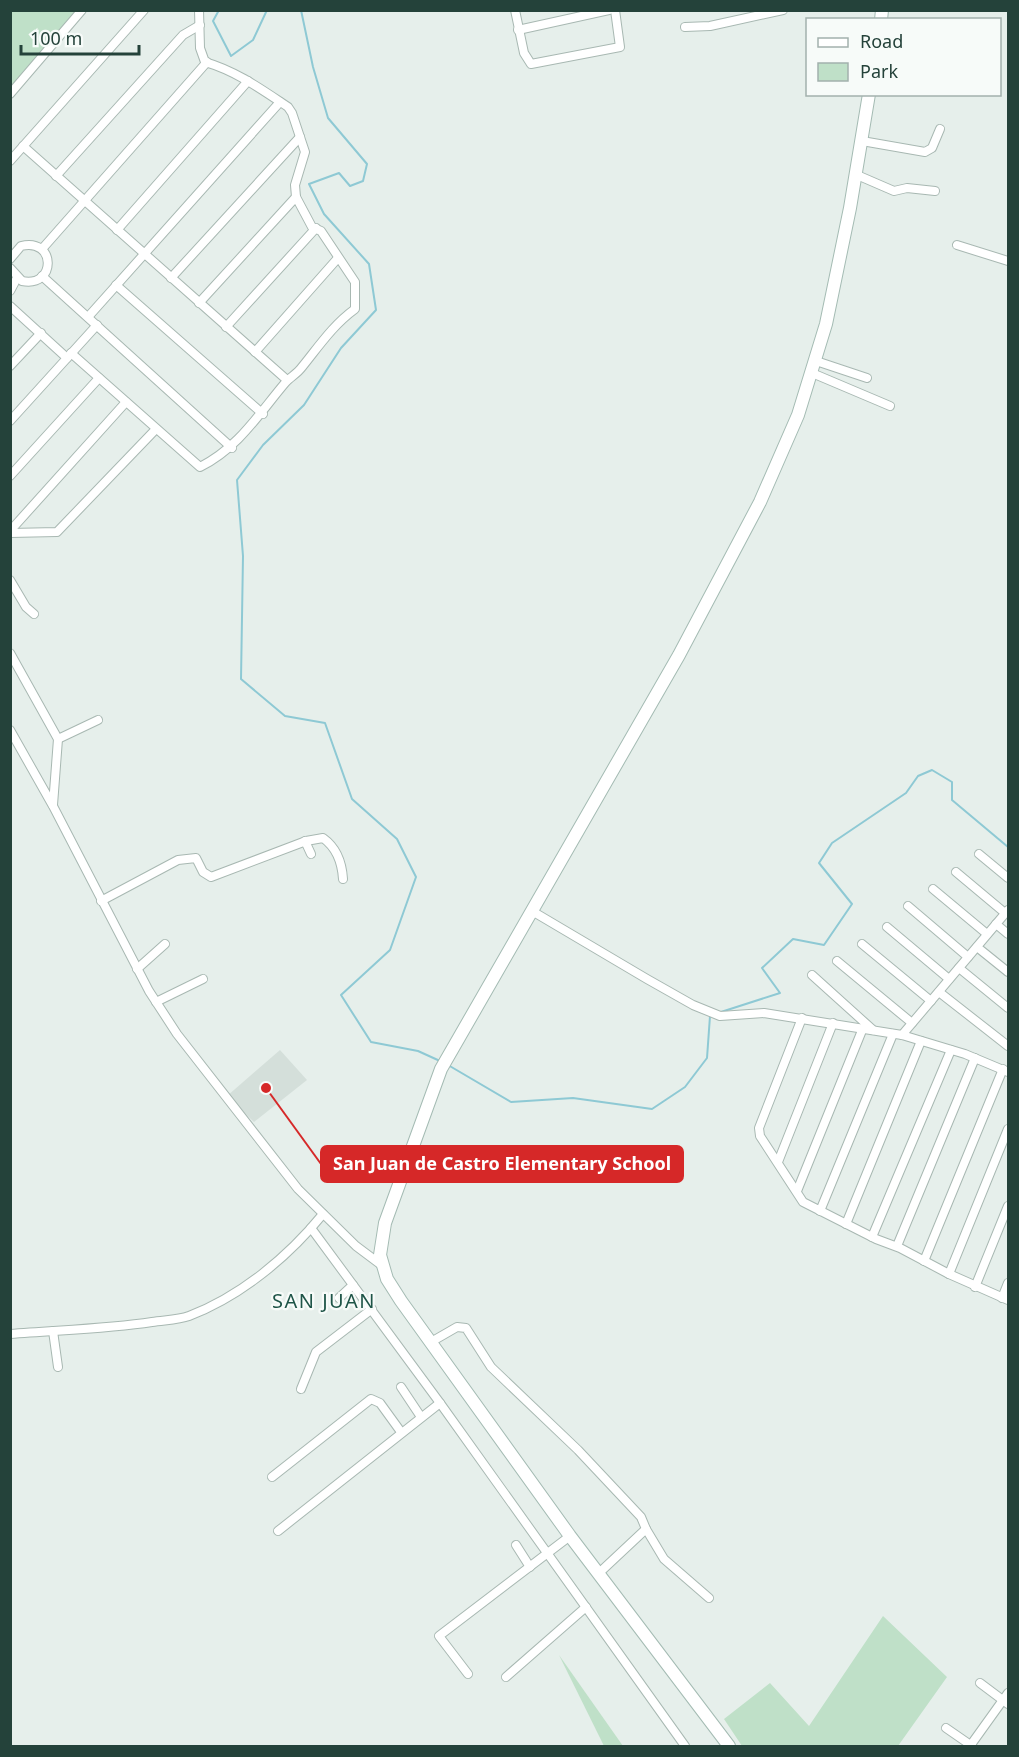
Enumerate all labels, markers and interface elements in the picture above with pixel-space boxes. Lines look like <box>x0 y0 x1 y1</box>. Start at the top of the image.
scale bar <box>21 18 140 56</box>
legend <box>806 18 1001 96</box>
text: 100 m <box>30 26 82 50</box>
text: Road <box>860 29 903 53</box>
text: Park <box>860 59 898 83</box>
callout: San Juan de Castro Elementary School <box>321 1146 683 1182</box>
text: San Juan de Castro Elementary School <box>333 1151 671 1175</box>
district label: SAN JUAN <box>272 1287 376 1314</box>

